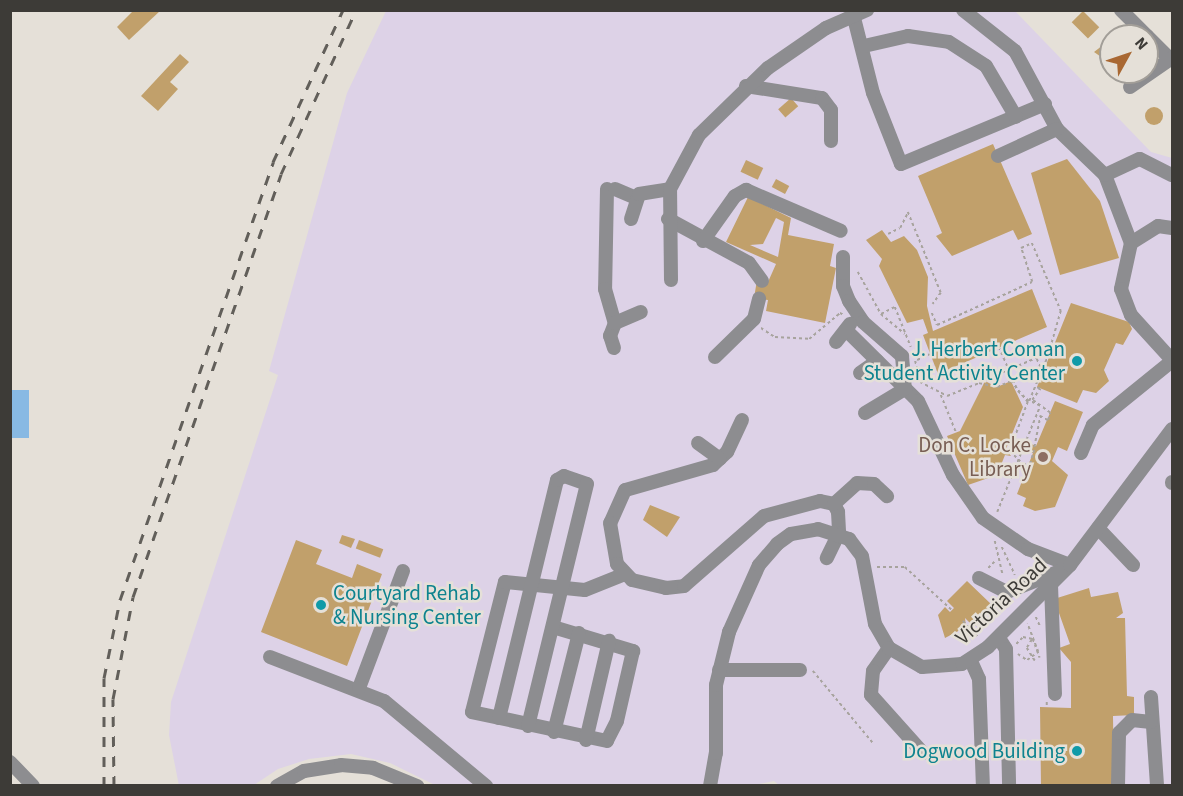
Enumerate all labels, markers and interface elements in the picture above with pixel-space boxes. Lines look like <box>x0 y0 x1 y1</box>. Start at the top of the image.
north arrow <box>1099 24 1159 84</box>
text: N <box>1129 33 1153 55</box>
place label: J. Herbert Coman Student Activity Center <box>863 336 1065 386</box>
marker: J. Herbert Coman Student Activity Center <box>1070 354 1084 368</box>
place label: Don C. Locke Library <box>918 432 1031 482</box>
marker: Don C. Locke Library <box>1036 450 1050 464</box>
street label: Victoria Road <box>950 552 1052 650</box>
place label: Courtyard Rehab & Nursing Center <box>333 580 481 630</box>
marker: Courtyard Rehab & Nursing Center <box>314 598 328 612</box>
place label: Dogwood Building <box>903 738 1065 764</box>
marker: Dogwood Building <box>1070 744 1084 758</box>

